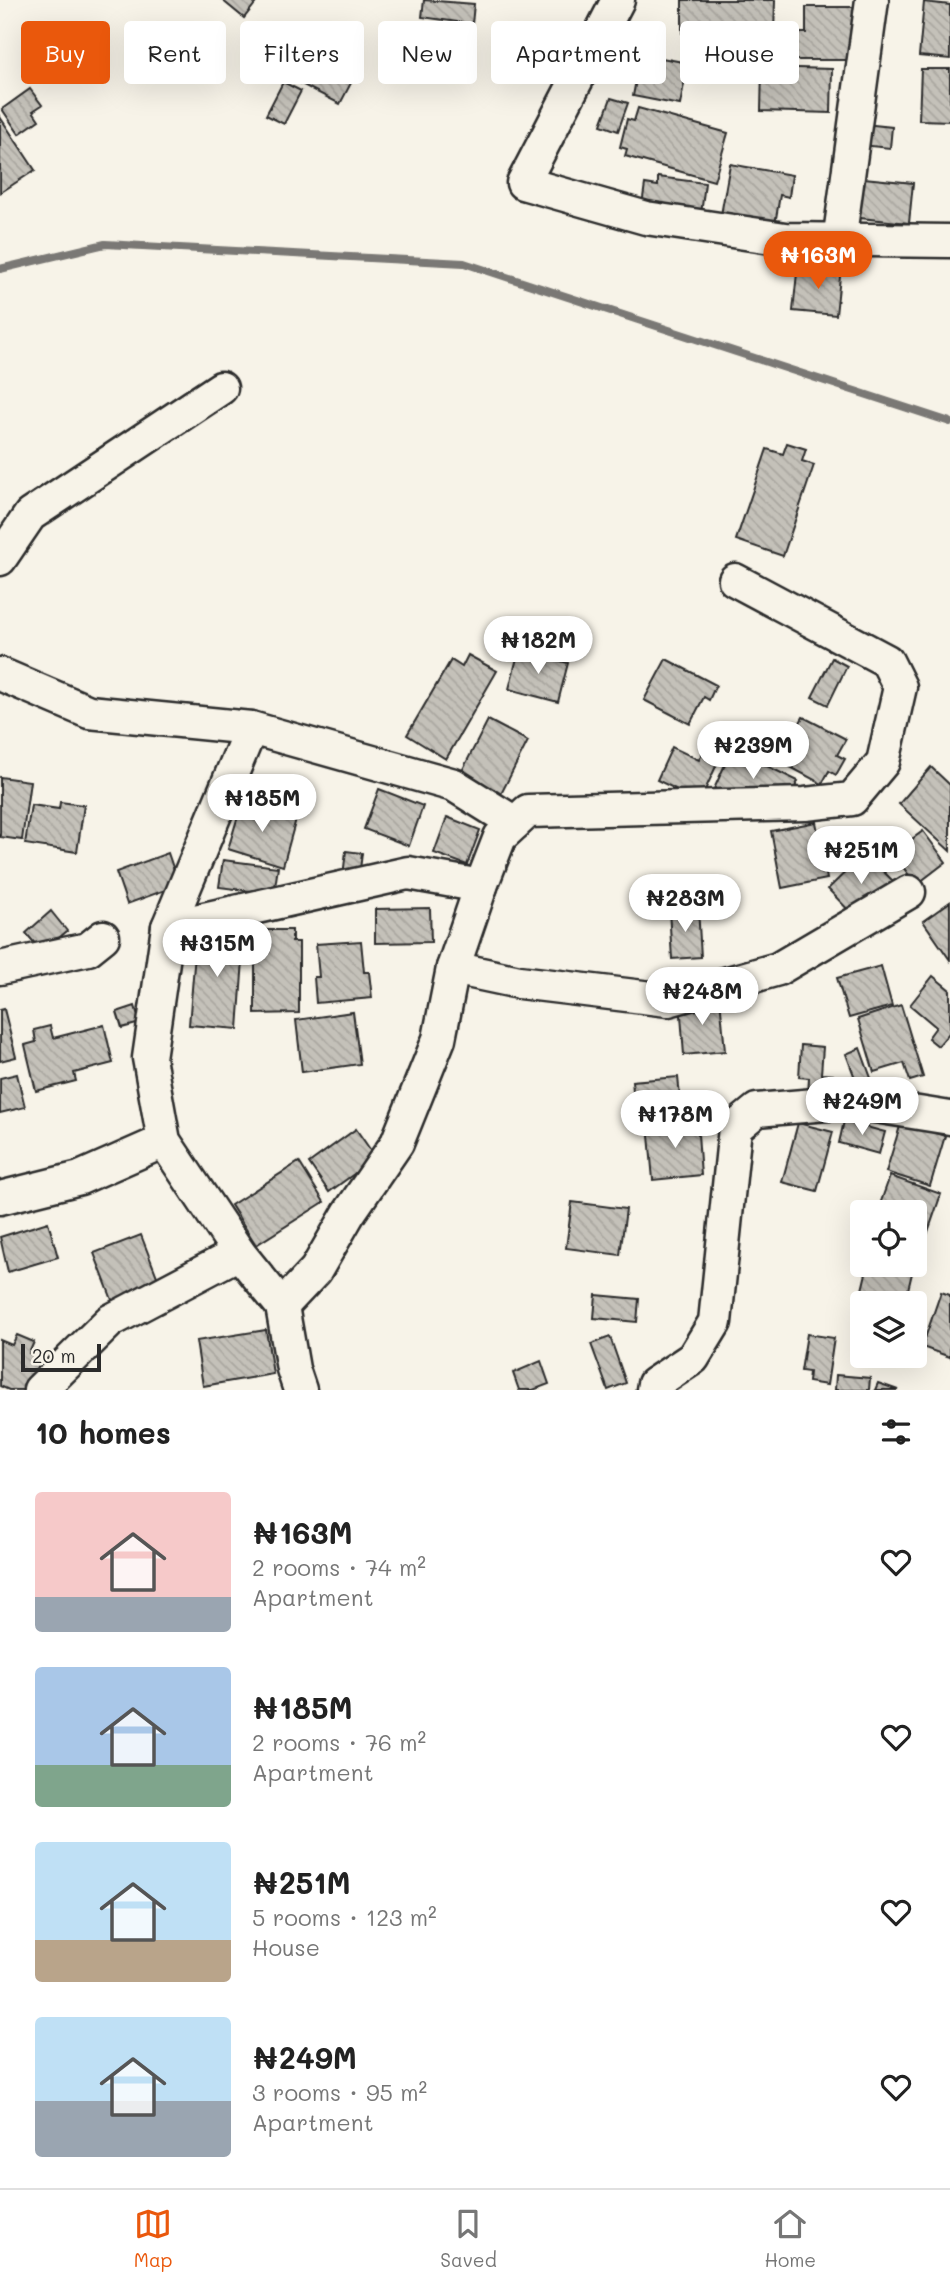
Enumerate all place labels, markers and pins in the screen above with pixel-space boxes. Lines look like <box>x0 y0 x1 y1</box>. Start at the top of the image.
pin: ₦163M <box>769 232 867 291</box>
pin: ₦182M <box>489 616 587 676</box>
pin: ₦239M <box>704 722 802 781</box>
pin: ₦185M <box>213 774 311 834</box>
pin: ₦251M <box>812 826 910 886</box>
pin: ₦283M <box>636 874 734 934</box>
pin: ₦315M <box>168 920 266 979</box>
pin: ₦248M <box>653 968 751 1027</box>
pin: ₦249M <box>813 1078 911 1137</box>
pin: ₦178M <box>626 1090 724 1150</box>

